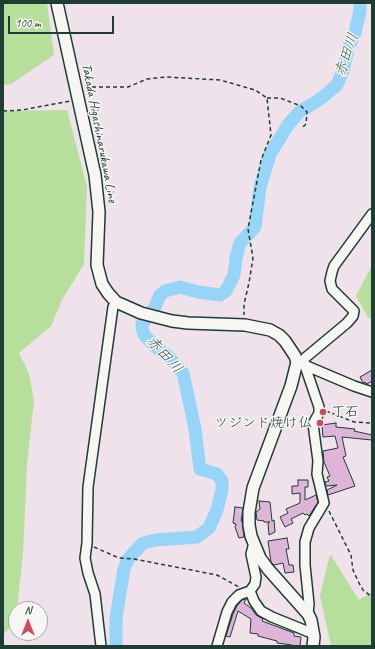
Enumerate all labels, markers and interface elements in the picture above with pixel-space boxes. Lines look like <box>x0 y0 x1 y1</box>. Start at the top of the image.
scale bar <box>10 8 116 34</box>
text: 100 m <box>15 15 41 31</box>
water label: 赤田川 <box>331 31 363 79</box>
street label: Takada Higashinarukawa Line <box>77 62 121 204</box>
water label: 赤田川 <box>142 332 186 378</box>
place label: 丁石 <box>331 404 359 420</box>
marker: 丁石 <box>318 407 328 417</box>
place label: ツジンド焼け仏 <box>214 415 312 431</box>
marker: ツジンド焼け仏 <box>315 418 325 428</box>
north arrow <box>8 601 48 641</box>
text: N <box>25 603 31 617</box>

